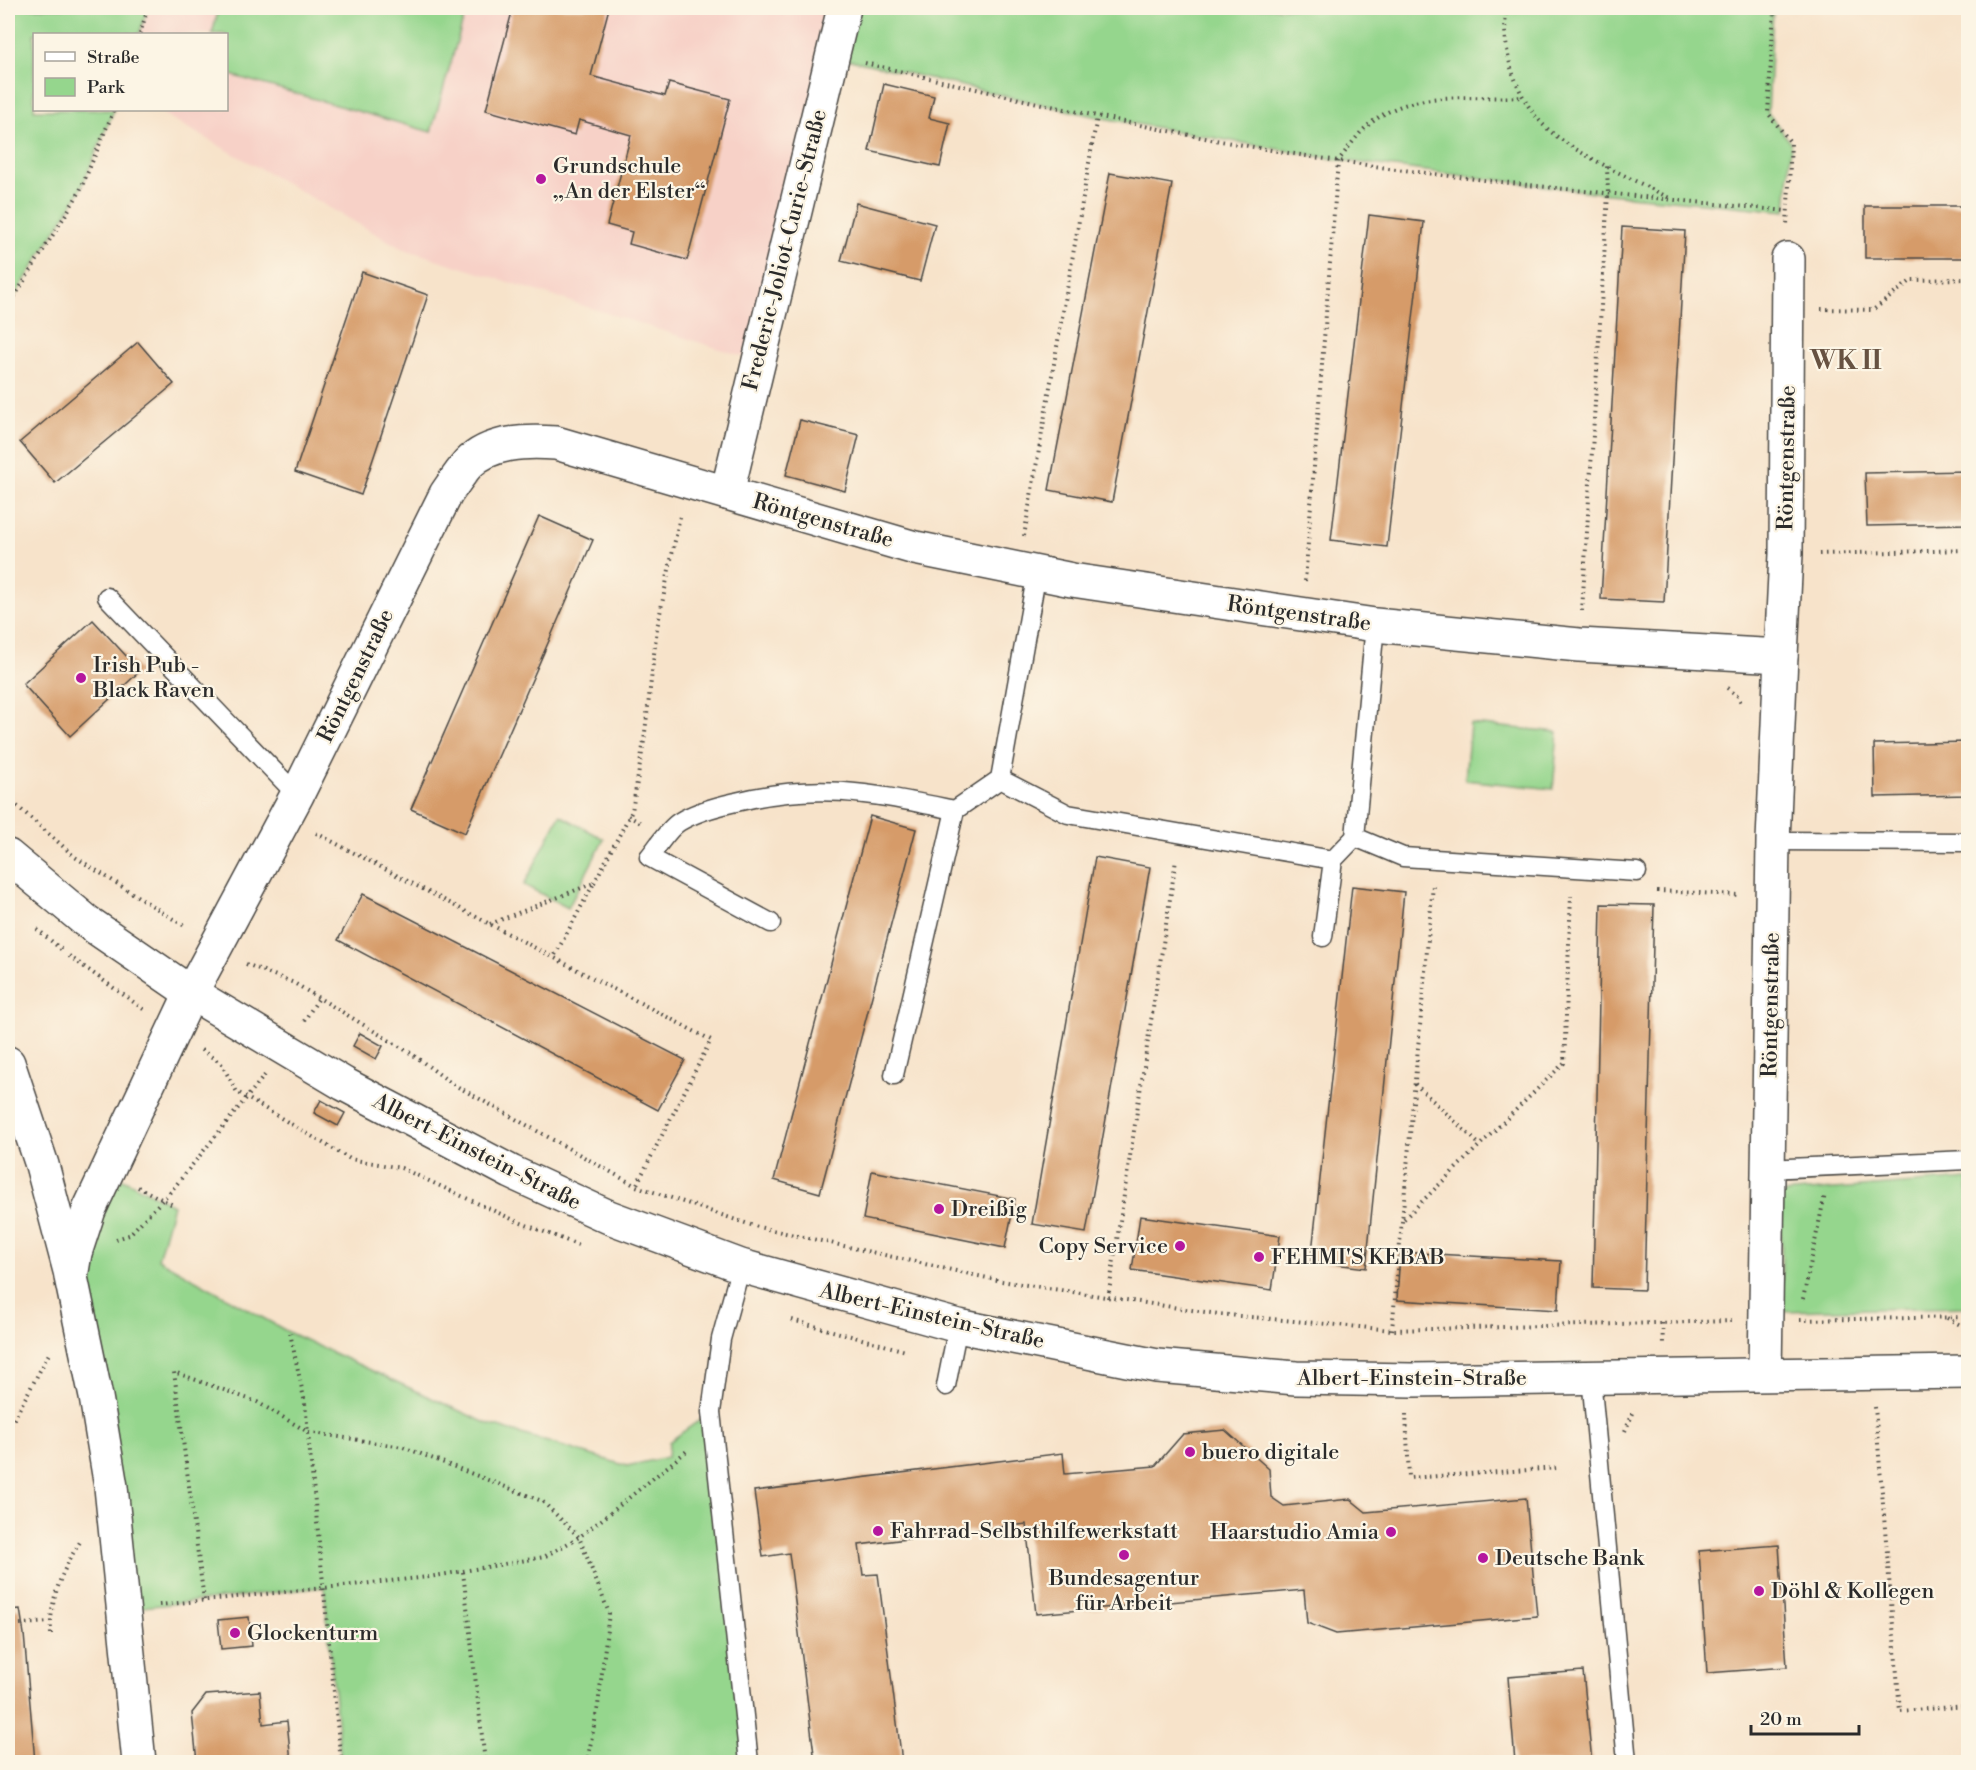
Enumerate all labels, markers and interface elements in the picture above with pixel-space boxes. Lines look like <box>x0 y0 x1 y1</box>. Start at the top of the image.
legend <box>33 33 228 111</box>
text: Straße <box>87 46 140 69</box>
text: Park <box>87 76 126 99</box>
street label: Frederic-Joliot-Curie-Straße <box>737 107 833 393</box>
place label: Grundschule „An der Elster“ <box>553 153 706 205</box>
marker: Grundschule „An der Elster“ <box>534 172 548 186</box>
district label: WK II <box>1809 345 1882 377</box>
street label: Röntgenstraße <box>1772 385 1802 531</box>
street label: Röntgenstraße <box>749 488 897 554</box>
street label: Röntgenstraße <box>1225 591 1373 637</box>
street label: Röntgenstraße <box>312 605 400 747</box>
place label: Irish Pub - Black Raven <box>92 652 215 704</box>
marker: Irish Pub - Black Raven <box>74 671 88 685</box>
street label: Röntgenstraße <box>1756 932 1786 1078</box>
street label: Albert-Einstein-Straße <box>368 1087 586 1216</box>
place label: Dreißig <box>951 1196 1027 1223</box>
marker: Dreißig <box>932 1202 946 1216</box>
place label: Copy Service <box>1038 1233 1168 1260</box>
marker: Copy Service <box>1173 1239 1187 1253</box>
place label: FEHMI'S KEBAB <box>1271 1244 1445 1271</box>
marker: FEHMI'S KEBAB <box>1252 1250 1266 1264</box>
street label: Albert-Einstein-Straße <box>816 1277 1047 1355</box>
street label: Albert-Einstein-Straße <box>1296 1365 1527 1392</box>
place label: buero digitale <box>1202 1439 1339 1466</box>
marker: buero digitale <box>1183 1445 1197 1459</box>
place label: Fahrrad-Selbsthilfewerkstatt <box>890 1518 1178 1545</box>
place label: Haarstudio Amia <box>1210 1519 1380 1546</box>
marker: Fahrrad-Selbsthilfewerkstatt <box>871 1524 885 1538</box>
marker: Haarstudio Amia <box>1384 1525 1398 1539</box>
place label: Deutsche Bank <box>1495 1545 1646 1572</box>
marker: Bundesagentur für Arbeit <box>1117 1548 1131 1562</box>
marker: Deutsche Bank <box>1476 1551 1490 1565</box>
place label: Bundesagentur für Arbeit <box>1048 1565 1199 1617</box>
place label: Döhl & Kollegen <box>1771 1578 1934 1605</box>
marker: Döhl & Kollegen <box>1752 1584 1766 1598</box>
place label: Glockenturm <box>247 1620 378 1647</box>
marker: Glockenturm <box>228 1626 242 1640</box>
scale bar <box>1751 1698 1859 1736</box>
text: 20 m <box>1760 1708 1802 1731</box>

